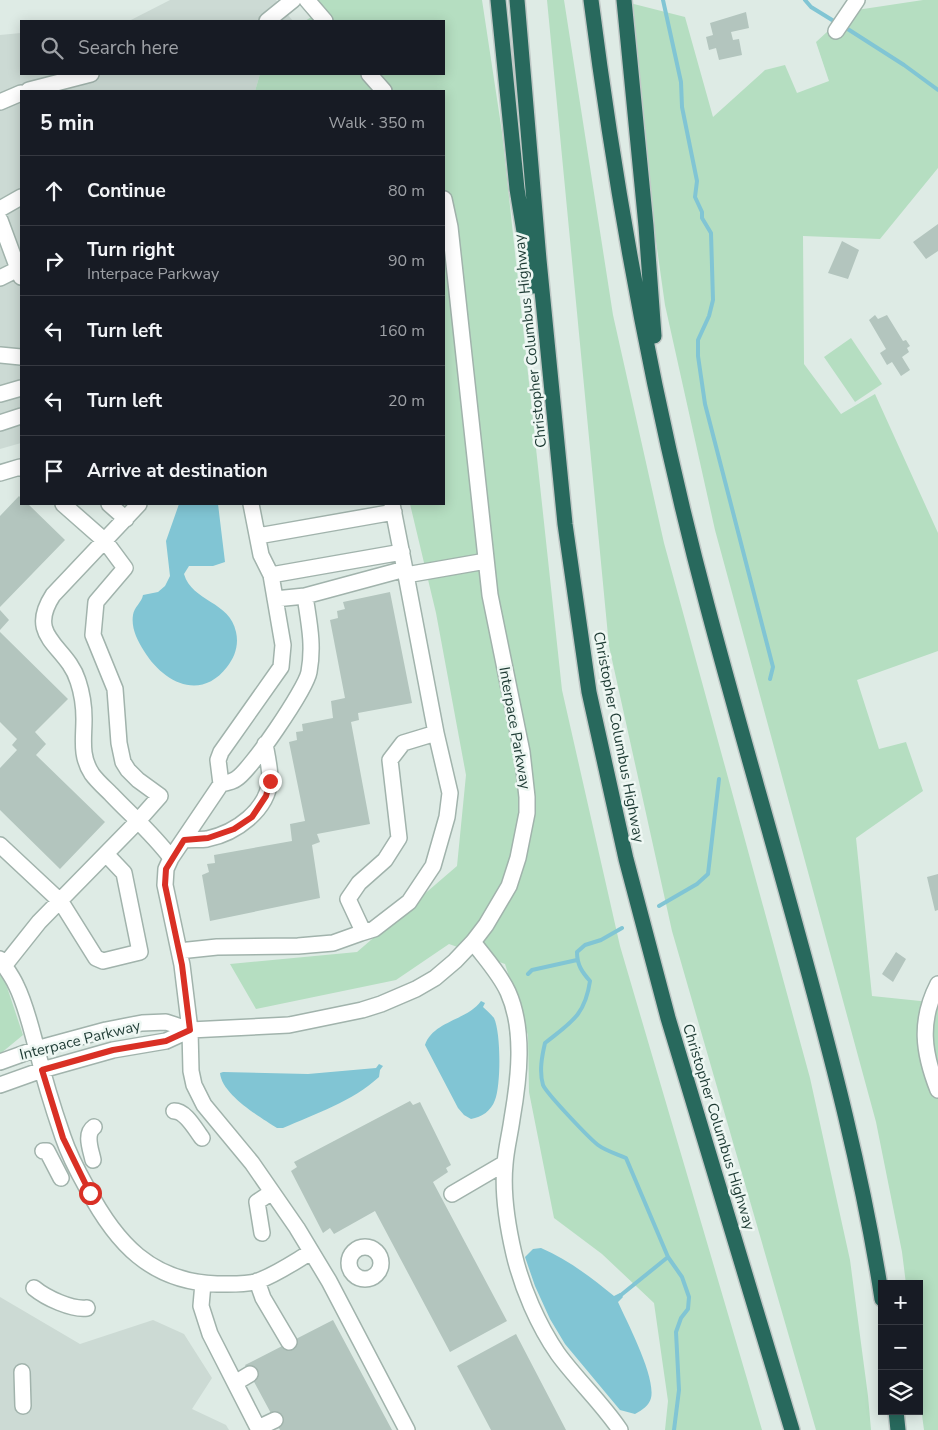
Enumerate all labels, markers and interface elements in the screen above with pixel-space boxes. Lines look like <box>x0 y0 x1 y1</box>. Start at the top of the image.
search box <box>20 20 445 75</box>
icon: search <box>38 34 66 62</box>
text: Search here <box>78 35 179 61</box>
text: 5 min <box>40 109 94 137</box>
text: Walk · 350 m <box>329 112 425 134</box>
icon: ahead <box>40 177 68 205</box>
text: Continue <box>87 178 166 204</box>
text: 80 m <box>388 180 425 202</box>
street label: Christopher Columbus Highway <box>509 233 551 449</box>
text: Turn right <box>87 237 174 263</box>
icon: right <box>40 247 68 275</box>
text: 90 m <box>388 250 425 272</box>
text: Interpace Parkway <box>87 263 219 285</box>
icon: left <box>40 317 68 345</box>
text: Turn left <box>87 318 162 344</box>
text: 160 m <box>378 320 425 342</box>
icon: left <box>40 387 68 415</box>
text: Turn left <box>87 388 162 414</box>
text: 20 m <box>388 390 425 412</box>
icon: arrive <box>40 457 68 485</box>
text: Arrive at destination <box>87 458 268 484</box>
street label: Christopher Columbus Highway <box>589 630 649 845</box>
street label: Interpace Parkway <box>494 665 536 791</box>
route end <box>259 770 282 793</box>
street label: Interpace Parkway <box>17 1015 143 1065</box>
street label: Christopher Columbus Highway <box>678 1021 760 1233</box>
route start <box>79 1182 102 1205</box>
map controls <box>878 1280 923 1415</box>
button: + <box>878 1280 923 1325</box>
button: − <box>878 1325 923 1370</box>
button: layers <box>878 1370 923 1415</box>

